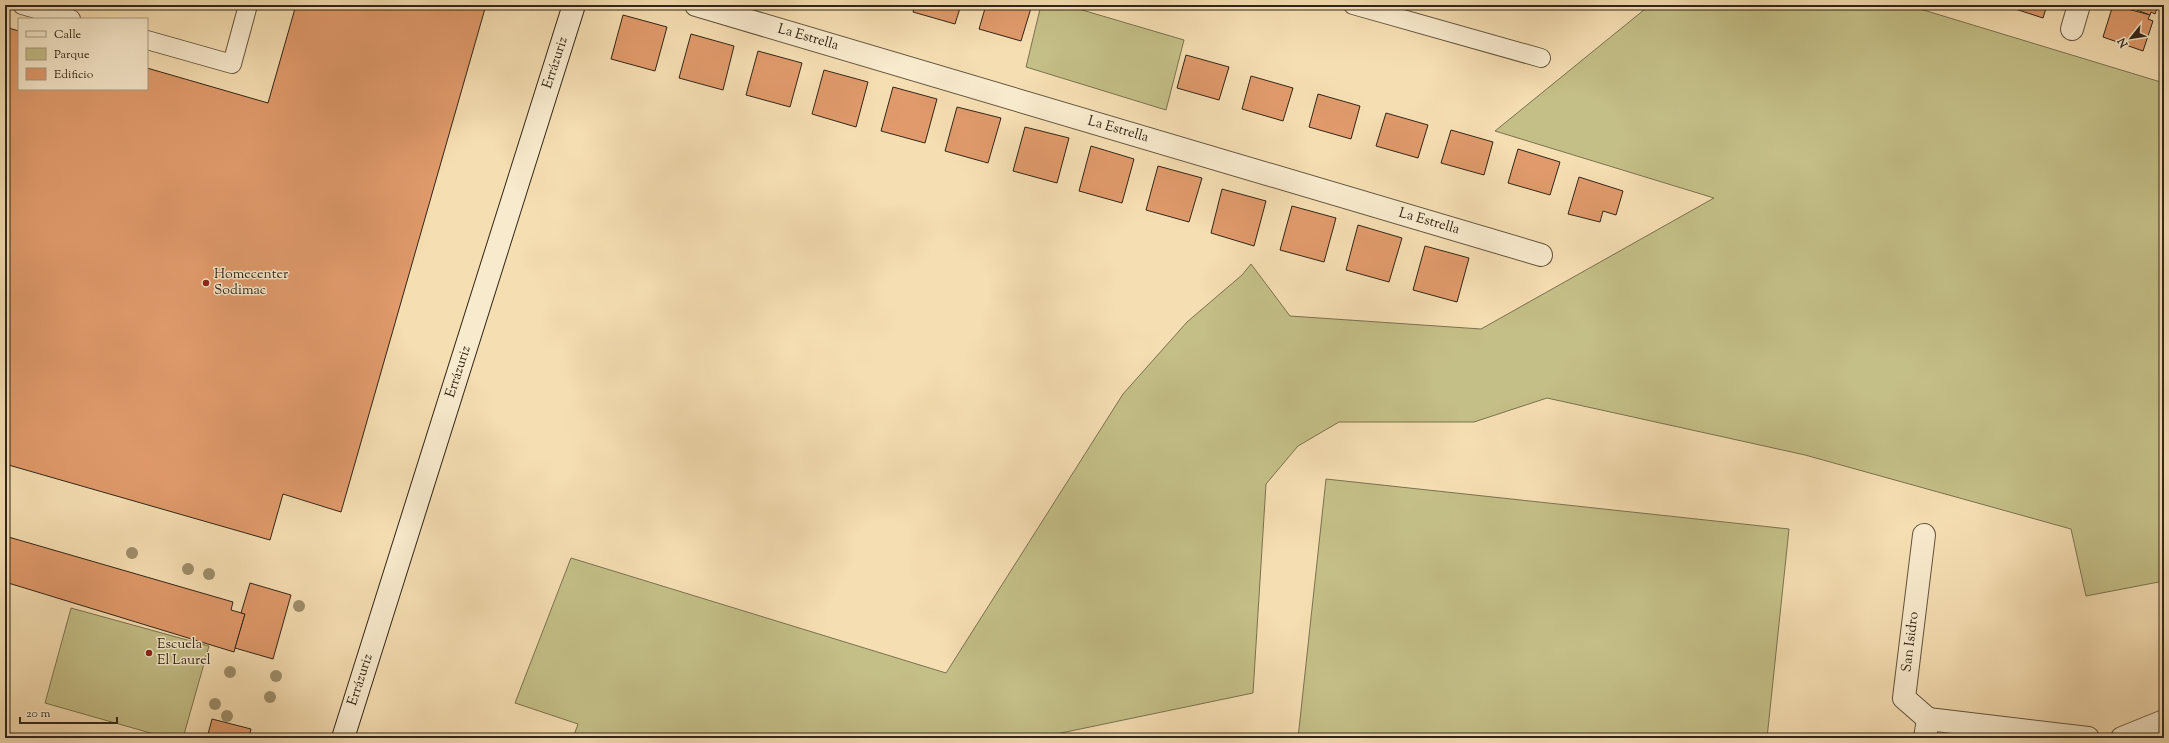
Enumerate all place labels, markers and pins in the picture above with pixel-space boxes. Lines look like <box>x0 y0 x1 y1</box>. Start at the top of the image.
place label: Homecenter Sodimac <box>214 265 289 301</box>
marker: Homecenter Sodimac <box>201 278 211 288</box>
place label: Escuela El Laurel <box>157 635 211 671</box>
marker: Escuela El Laurel <box>144 648 154 658</box>

